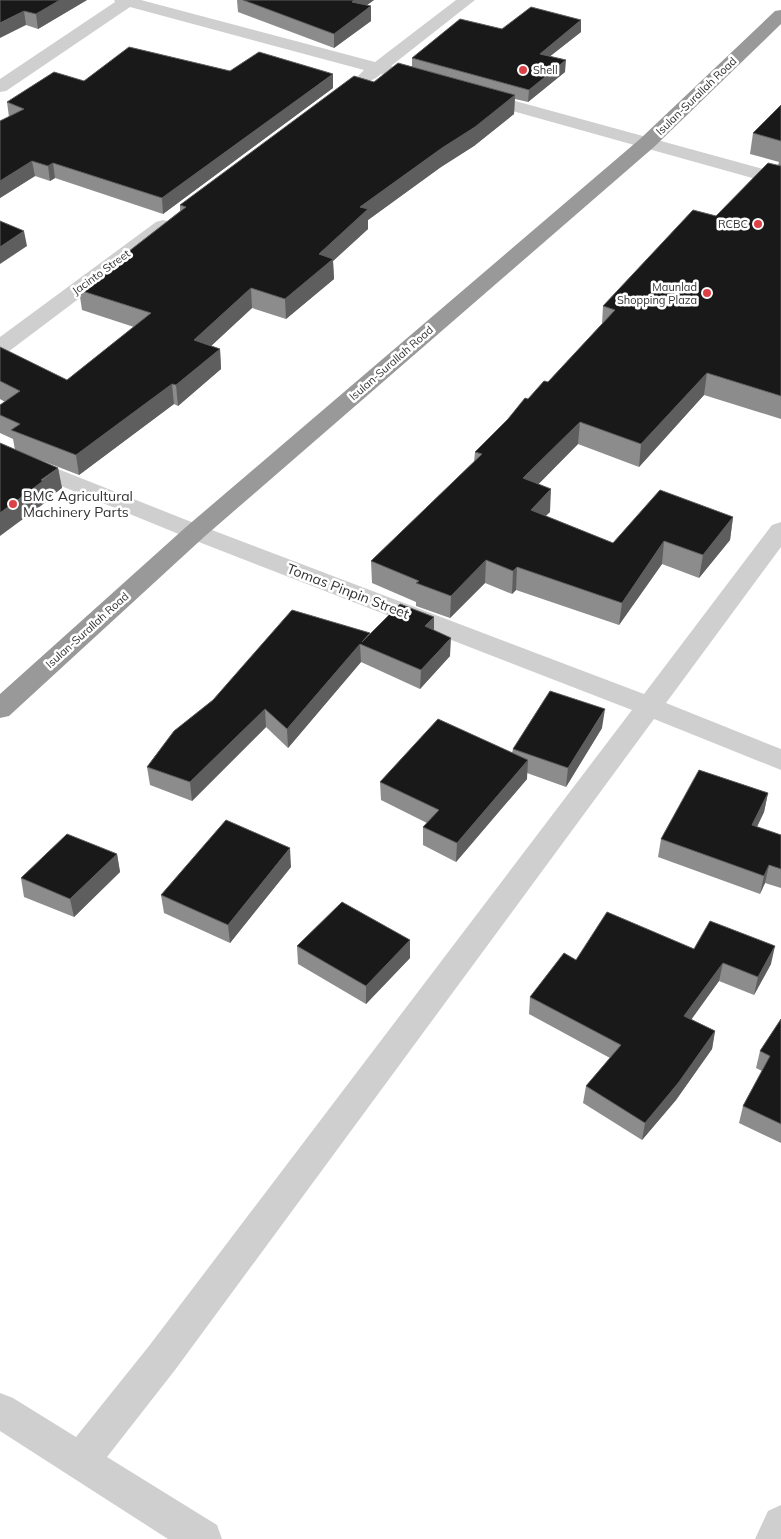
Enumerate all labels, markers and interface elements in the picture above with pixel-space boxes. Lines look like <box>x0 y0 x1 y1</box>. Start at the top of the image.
street label: Isulan-Surallah Road <box>653 54 739 138</box>
place label: Shell <box>533 63 558 77</box>
marker: Shell <box>517 64 529 76</box>
place label: RCBC <box>718 217 748 231</box>
marker: RCBC <box>752 218 764 230</box>
street label: Jacinto Street <box>69 246 133 298</box>
place label: Maunlad Shopping Plaza <box>617 280 697 307</box>
marker: Maunlad Shopping Plaza <box>701 287 713 299</box>
street label: Isulan-Surallah Road <box>346 323 436 403</box>
place label: BMC Agricultural Machinery Parts <box>23 487 133 521</box>
marker: BMC Agricultural Machinery Parts <box>7 498 19 510</box>
street label: Tomas Pinpin Street <box>284 559 412 623</box>
street label: Isulan-Surallah Road <box>43 589 131 671</box>

